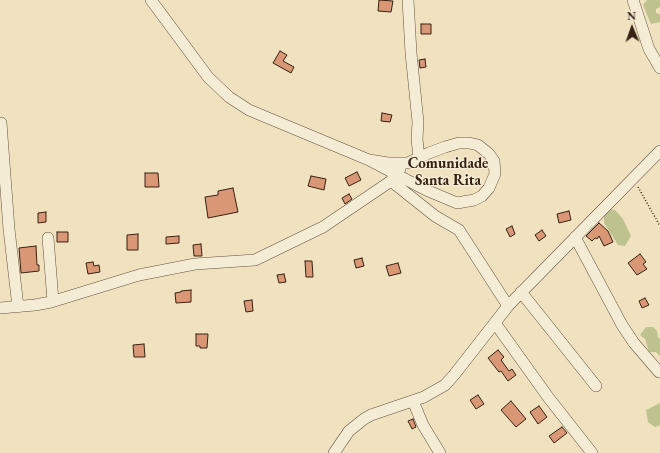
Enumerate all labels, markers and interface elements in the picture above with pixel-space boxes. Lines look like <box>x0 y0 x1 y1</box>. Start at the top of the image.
north arrow <box>612 8 652 48</box>
text: N <box>627 9 636 23</box>
district label: Comunidade Santa Rita <box>408 155 488 190</box>

